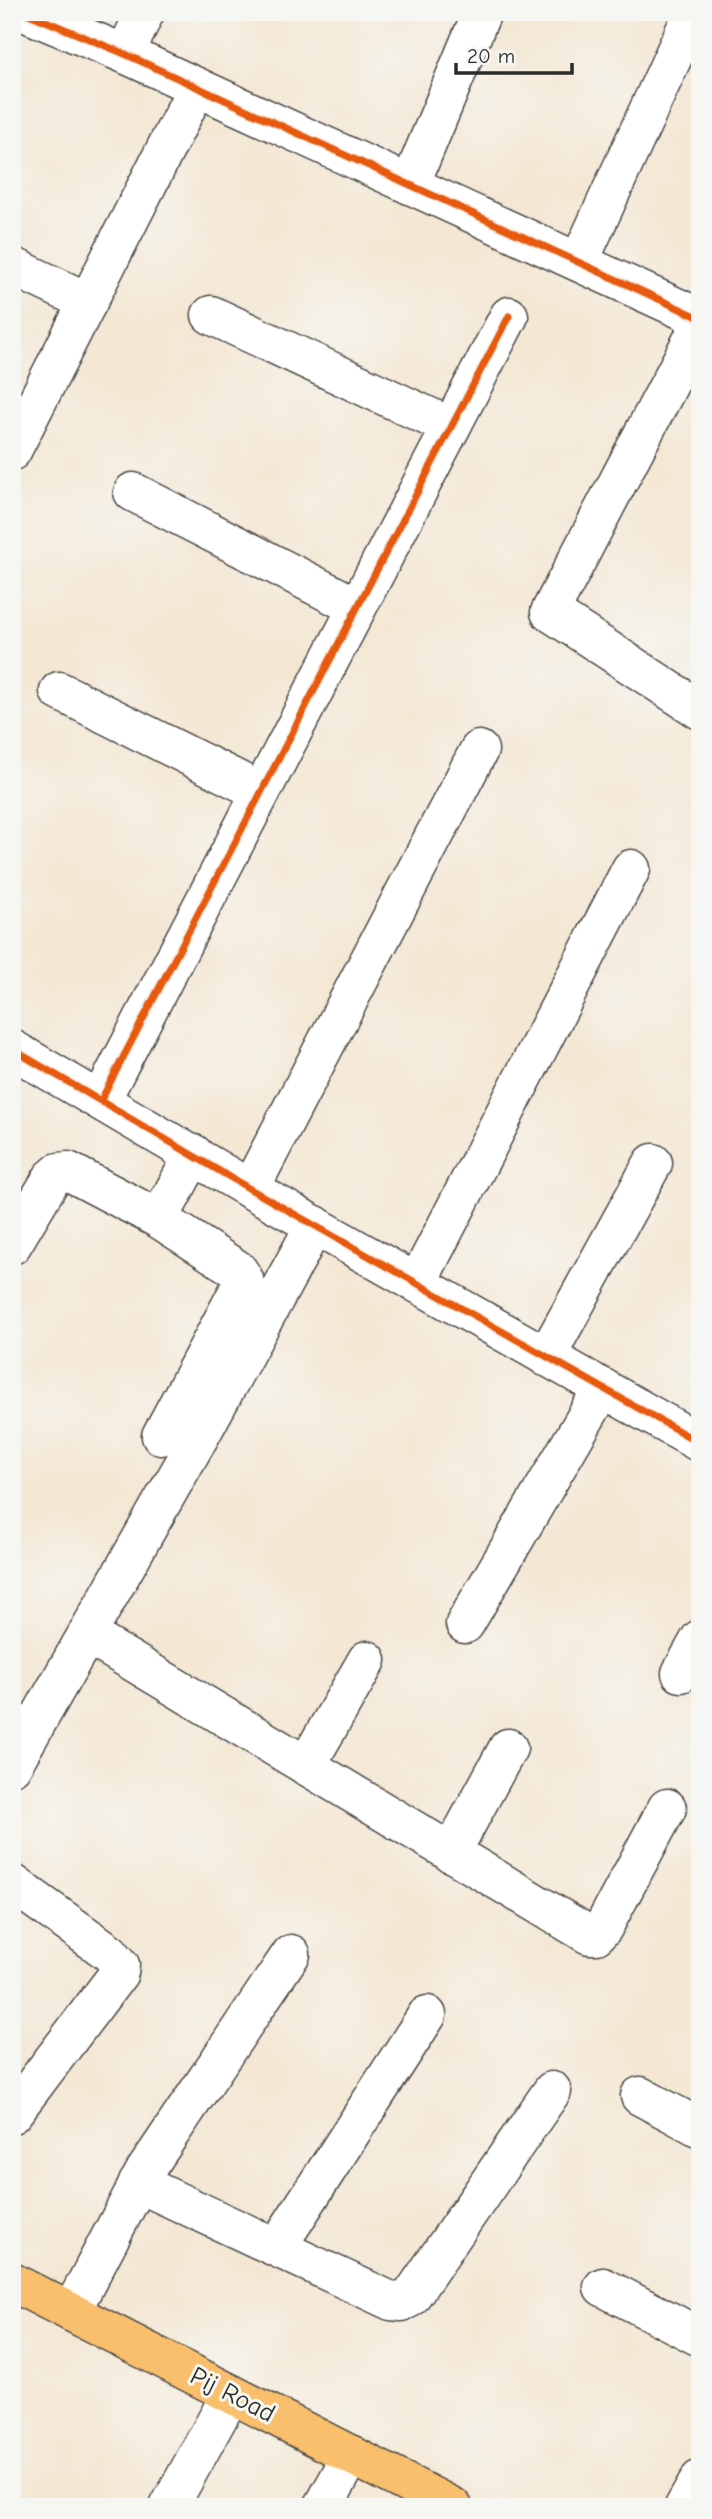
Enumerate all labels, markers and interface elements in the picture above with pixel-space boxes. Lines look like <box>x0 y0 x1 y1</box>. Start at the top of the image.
scale bar <box>456 32 572 76</box>
text: 20 m <box>467 44 515 68</box>
street label: Pij Road <box>185 2361 280 2429</box>

